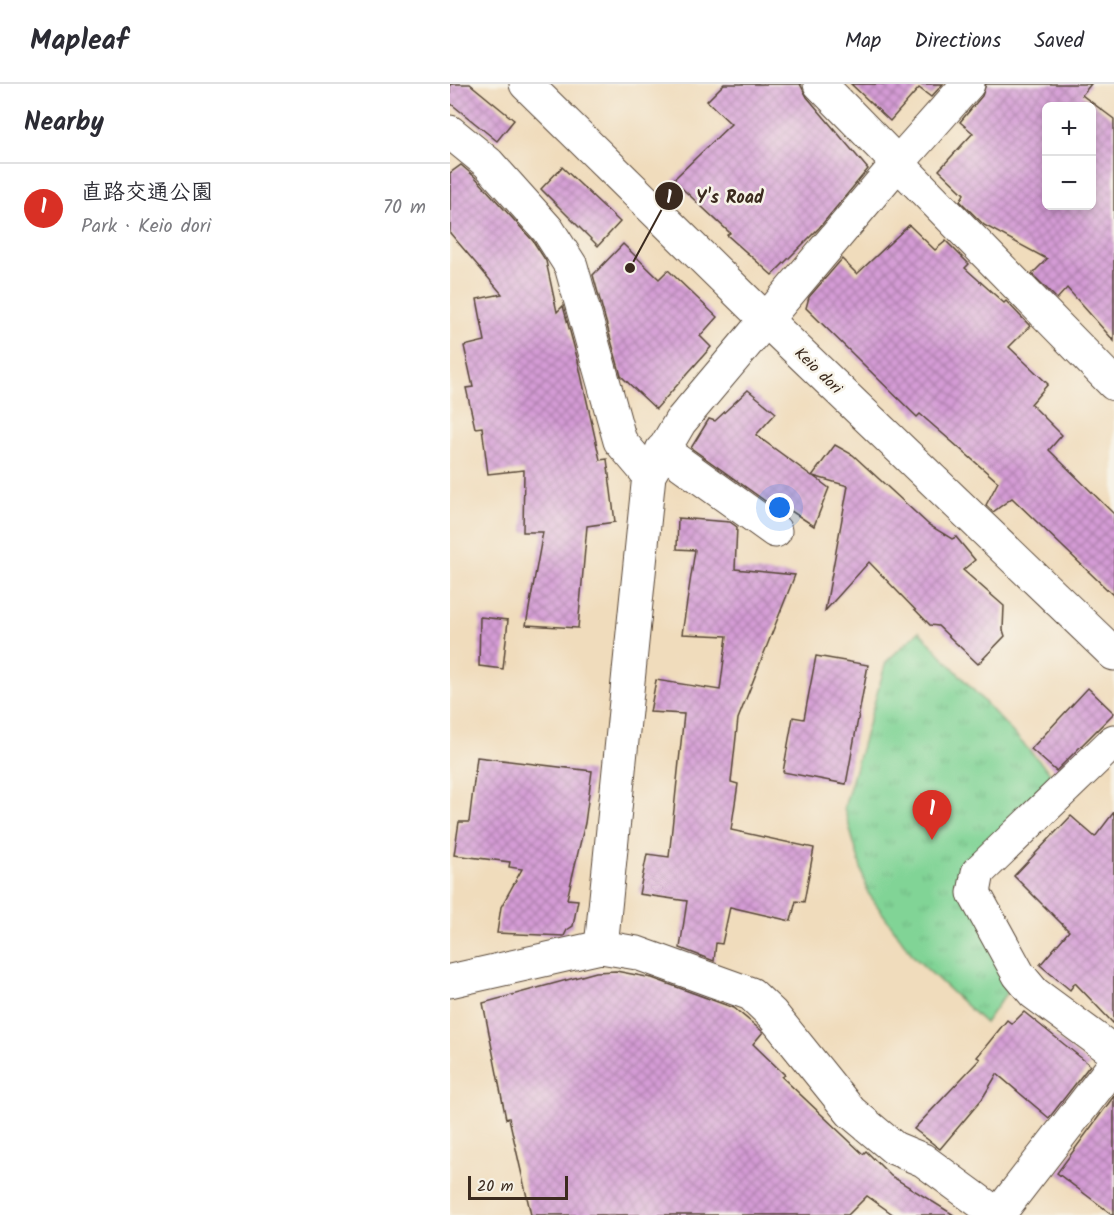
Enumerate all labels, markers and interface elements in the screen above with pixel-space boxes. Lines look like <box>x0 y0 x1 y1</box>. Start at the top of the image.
text: Mapleaf <box>30 19 128 64</box>
text: Map <box>845 25 881 58</box>
text: Directions <box>914 25 1001 58</box>
text: Saved <box>1034 25 1084 58</box>
text: Nearby <box>24 102 104 144</box>
map controls <box>1042 102 1096 210</box>
button: + <box>1042 102 1096 156</box>
button: − <box>1042 156 1096 210</box>
text: 直路交通公園 <box>81 176 213 211</box>
callout: Y's Road <box>654 178 776 214</box>
text: 1 <box>666 184 672 213</box>
text: Y's Road <box>696 184 764 213</box>
text: 1 <box>40 192 47 224</box>
text: 70 m <box>383 192 426 224</box>
text: Park · Keio dori <box>81 211 211 243</box>
street label: Keio dori <box>788 342 849 401</box>
your location <box>765 493 794 522</box>
pin: 1 <box>912 790 952 840</box>
scale bar <box>468 1173 568 1200</box>
text: 20 m <box>477 1174 513 1199</box>

